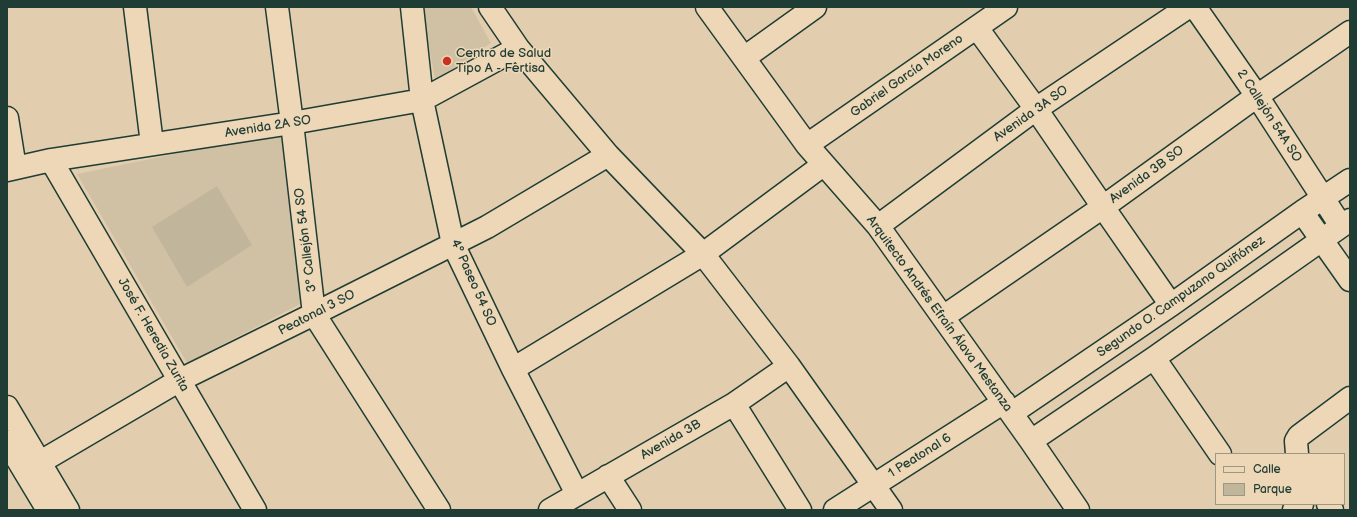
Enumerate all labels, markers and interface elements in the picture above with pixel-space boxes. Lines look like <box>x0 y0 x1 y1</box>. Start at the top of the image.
street label: Gabriel García Moreno <box>848 31 966 121</box>
place label: Centro de Salud Tipo A - Fertisa <box>456 46 551 77</box>
marker: Centro de Salud Tipo A - Fertisa <box>441 55 453 67</box>
street label: 2 Callejón 54A SO <box>1233 67 1305 165</box>
street label: Avenida 3A SO <box>991 83 1071 145</box>
street label: Avenida 2A SO <box>224 112 312 142</box>
street label: Avenida 3B SO <box>1107 143 1187 207</box>
street label: 3º Callejón 54 SO <box>292 187 320 293</box>
street label: Arquitecto Andrés Efraín Álava Mestanza <box>863 213 1015 415</box>
street label: Segundo O. Campuzano Quiñónez <box>1094 233 1268 361</box>
street label: 4º Paseo 54 SO <box>447 237 499 329</box>
street label: José F. Heredia Zurita <box>114 275 192 395</box>
street label: Peatonal 3 SO <box>276 287 358 339</box>
street label: Avenida 3B <box>638 416 704 464</box>
street label: 1 Peatonal 6 <box>886 430 954 482</box>
legend <box>1215 453 1345 505</box>
text: Calle <box>1253 462 1281 477</box>
text: Parque <box>1253 482 1292 497</box>

